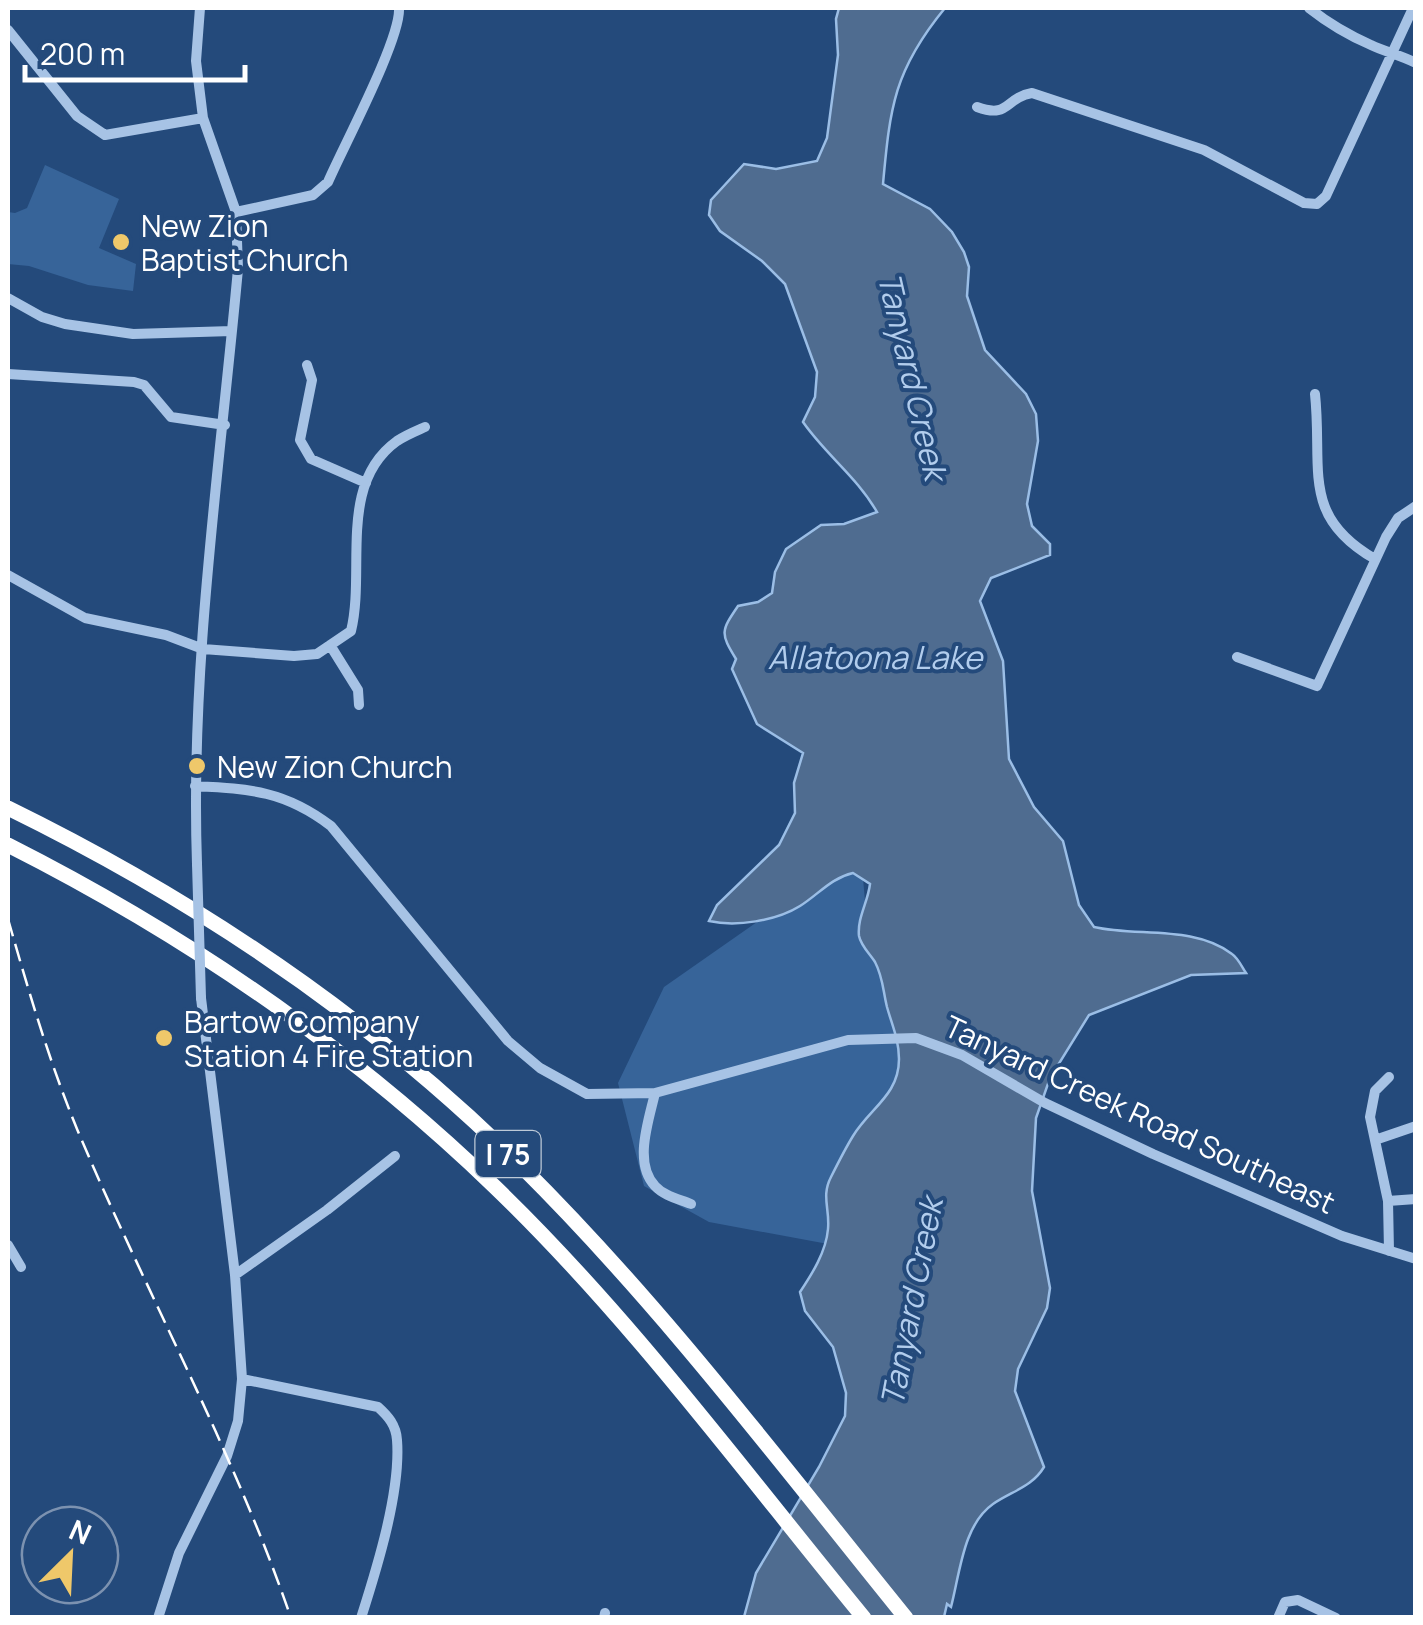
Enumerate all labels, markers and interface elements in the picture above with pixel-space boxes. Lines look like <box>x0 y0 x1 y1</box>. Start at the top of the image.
scale bar <box>25 20 245 82</box>
text: 200 m <box>40 33 125 74</box>
place label: New Zion Baptist Church <box>141 205 349 280</box>
marker: New Zion Baptist Church <box>110 231 132 253</box>
water label: Tanyard Creek <box>868 268 959 488</box>
water label: Allatoona Lake <box>768 635 985 679</box>
place label: New Zion Church <box>217 746 453 787</box>
marker: New Zion Church <box>186 755 208 777</box>
place label: Bartow Company Station 4 Fire Station <box>184 1001 473 1076</box>
street label: Tanyard Creek Road Southeast <box>938 1005 1342 1223</box>
marker: Bartow Company Station 4 Fire Station <box>153 1027 175 1049</box>
road number: I 75 <box>476 1131 540 1177</box>
water label: Tanyard Creek <box>869 1190 954 1410</box>
north arrow <box>20 1505 120 1605</box>
text: N <box>64 1510 97 1553</box>

